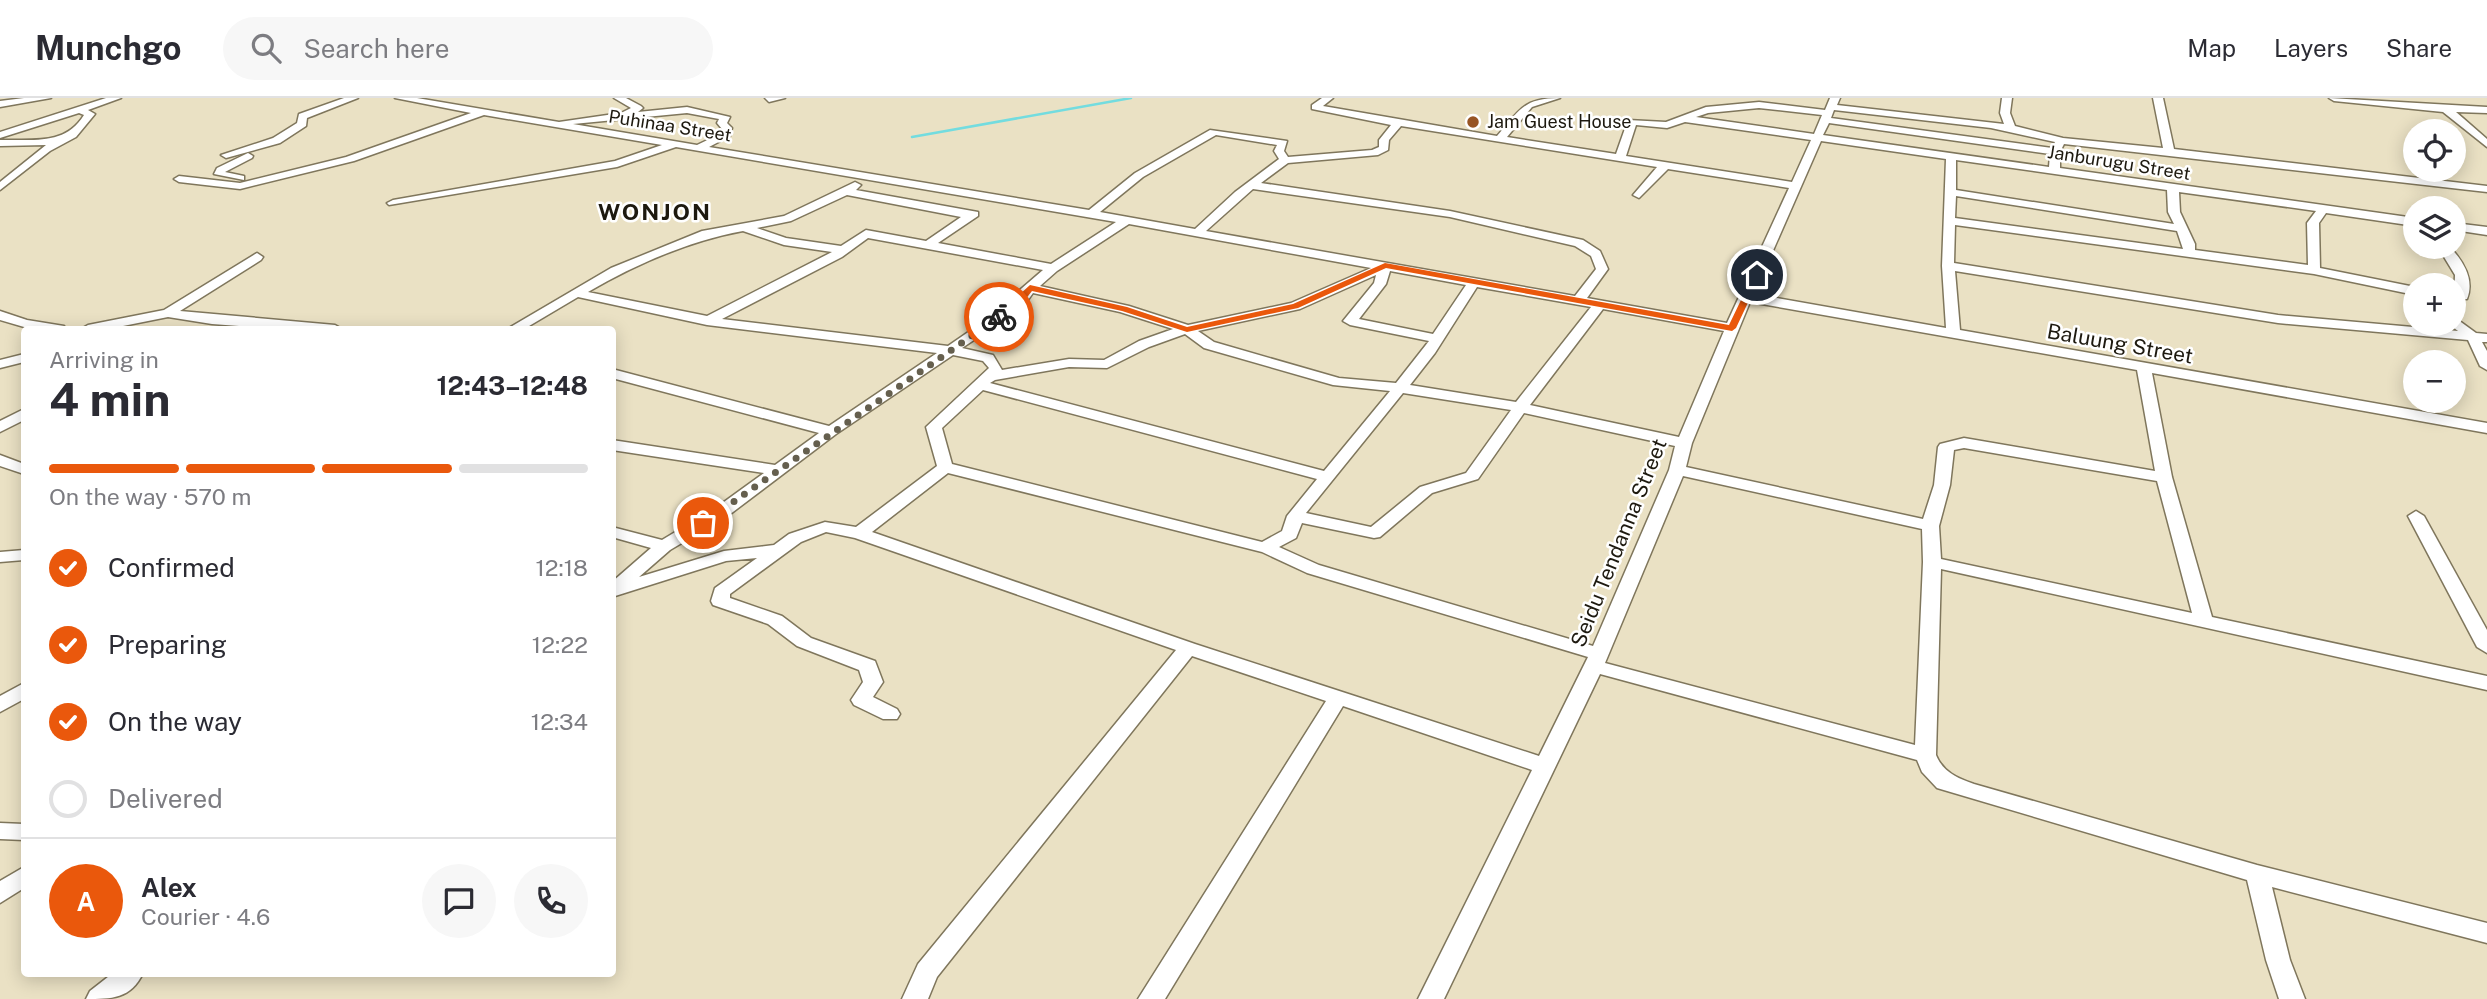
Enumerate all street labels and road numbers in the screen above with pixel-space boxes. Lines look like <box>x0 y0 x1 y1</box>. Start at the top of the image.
street label: Puhinaa Street <box>607 105 733 146</box>
street label: Janburugu Street <box>2046 141 2192 184</box>
street label: Baluung Street <box>2045 318 2195 369</box>
street label: Seidu Tendanna Street <box>1565 435 1672 651</box>

